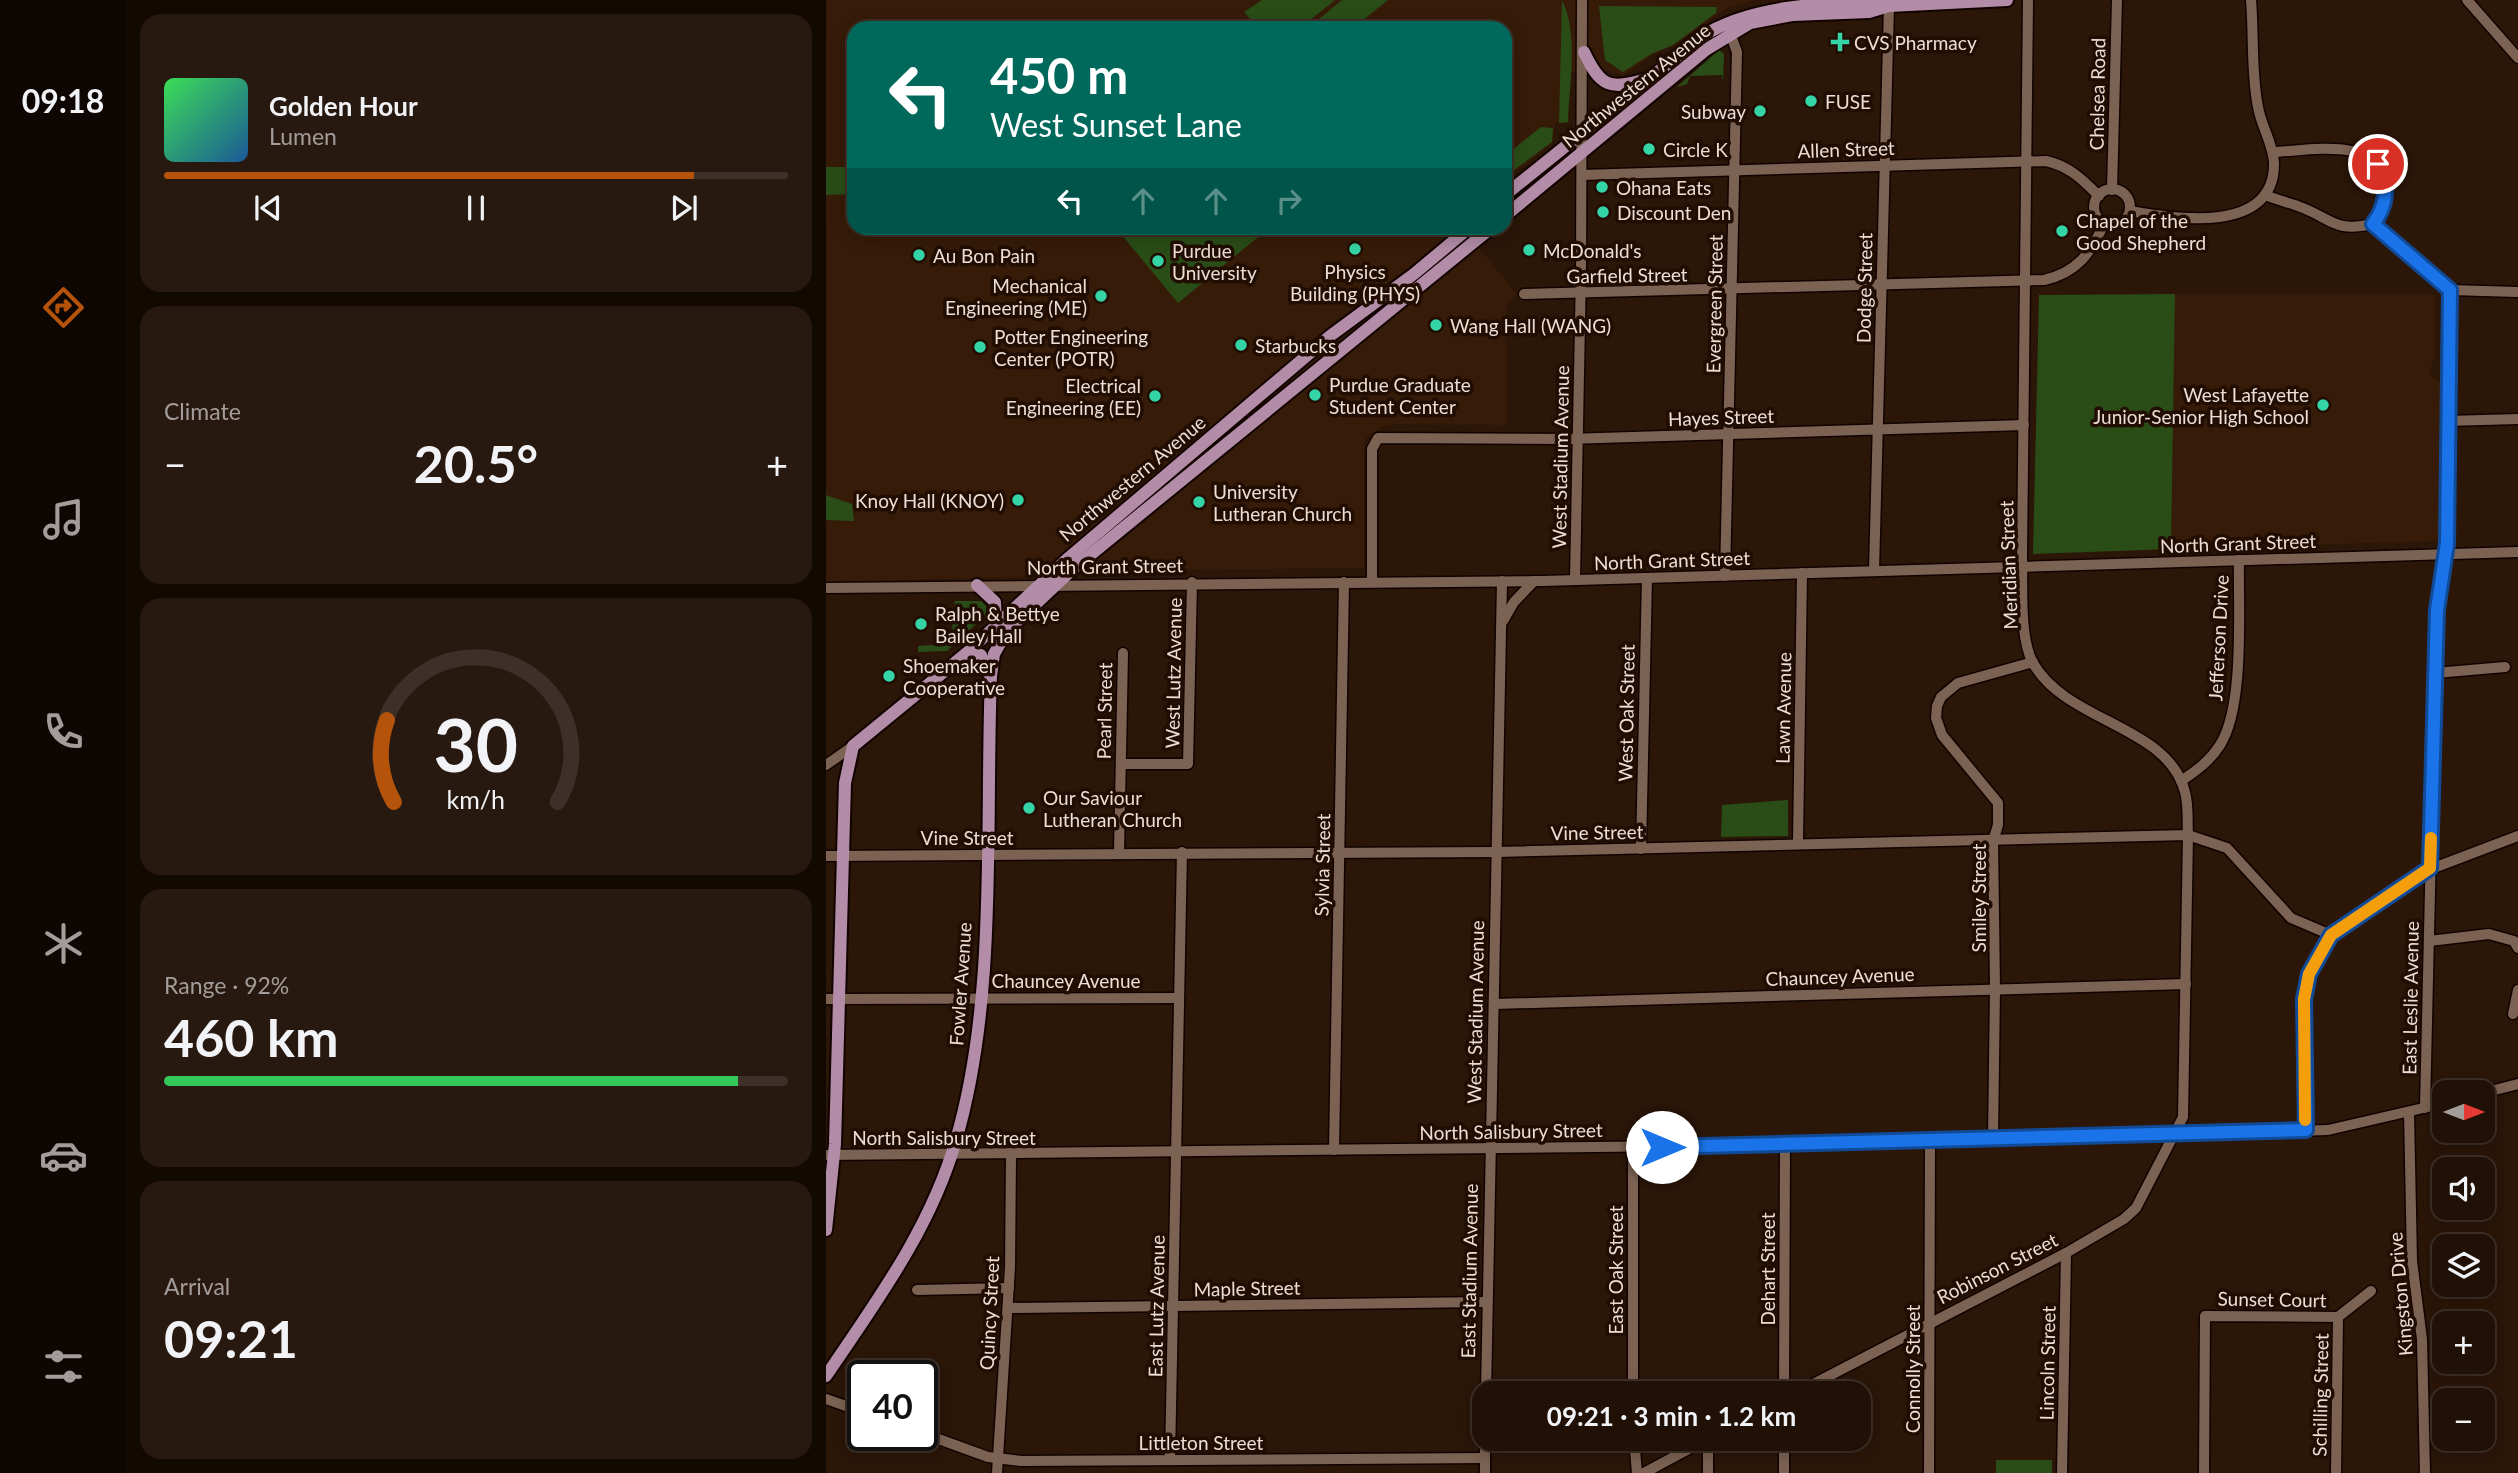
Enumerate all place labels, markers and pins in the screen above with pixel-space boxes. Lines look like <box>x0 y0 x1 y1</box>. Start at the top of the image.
place label: CVS Pharmacy <box>1854 31 1977 54</box>
marker: CVS Pharmacy <box>1832 34 1848 50</box>
place label: FUSE <box>1825 90 1871 113</box>
marker: FUSE <box>1803 93 1819 109</box>
place label: Subway <box>1681 100 1746 123</box>
marker: Subway <box>1752 103 1768 119</box>
pin <box>2348 134 2408 194</box>
place label: Circle K <box>1663 138 1728 161</box>
marker: Circle K <box>1641 141 1657 157</box>
place label: Ohana Eats <box>1616 176 1711 199</box>
marker: Ohana Eats <box>1594 179 1610 195</box>
place label: Discount Den <box>1617 201 1731 224</box>
marker: Discount Den <box>1595 204 1611 220</box>
place label: Chapel of the Good Shepherd <box>2076 209 2206 254</box>
marker: Chapel of the Good Shepherd <box>2054 223 2070 239</box>
place label: Purdue University <box>1172 239 1257 284</box>
place label: McDonald's <box>1543 239 1642 262</box>
marker: Physics Building (PHYS) <box>1347 241 1363 257</box>
marker: McDonald's <box>1521 242 1537 258</box>
place label: Au Bon Pain <box>933 244 1035 267</box>
marker: Au Bon Pain <box>911 247 927 263</box>
marker: Purdue University <box>1150 253 1166 269</box>
place label: Physics Building (PHYS) <box>1290 260 1420 305</box>
place label: Mechanical Engineering (ME) <box>945 274 1087 319</box>
marker: Mechanical Engineering (ME) <box>1093 288 1109 304</box>
place label: Wang Hall (WANG) <box>1450 314 1611 337</box>
marker: Wang Hall (WANG) <box>1428 317 1444 333</box>
place label: Potter Engineering Center (POTR) <box>994 325 1148 370</box>
place label: Starbucks <box>1255 334 1336 357</box>
marker: Starbucks <box>1233 337 1249 353</box>
marker: Potter Engineering Center (POTR) <box>972 339 988 355</box>
place label: Purdue Graduate Student Center <box>1329 373 1471 418</box>
place label: Electrical Engineering (EE) <box>1006 374 1141 419</box>
place label: West Lafayette Junior-Senior High School <box>2093 383 2309 428</box>
marker: Purdue Graduate Student Center <box>1307 387 1323 403</box>
marker: Electrical Engineering (EE) <box>1147 388 1163 404</box>
marker: West Lafayette Junior-Senior High School <box>2315 397 2331 413</box>
place label: University Lutheran Church <box>1213 480 1352 525</box>
place label: Knoy Hall (KNOY) <box>855 489 1004 512</box>
marker: Knoy Hall (KNOY) <box>1010 492 1026 508</box>
marker: University Lutheran Church <box>1191 494 1207 510</box>
place label: Ralph & Bettye Bailey Hall <box>935 602 1060 647</box>
marker: Ralph & Bettye Bailey Hall <box>913 616 929 632</box>
place label: Shoemaker Cooperative <box>903 654 1005 699</box>
marker: Shoemaker Cooperative <box>881 668 897 684</box>
place label: Our Saviour Lutheran Church <box>1043 786 1182 831</box>
marker: Our Saviour Lutheran Church <box>1021 800 1037 816</box>

